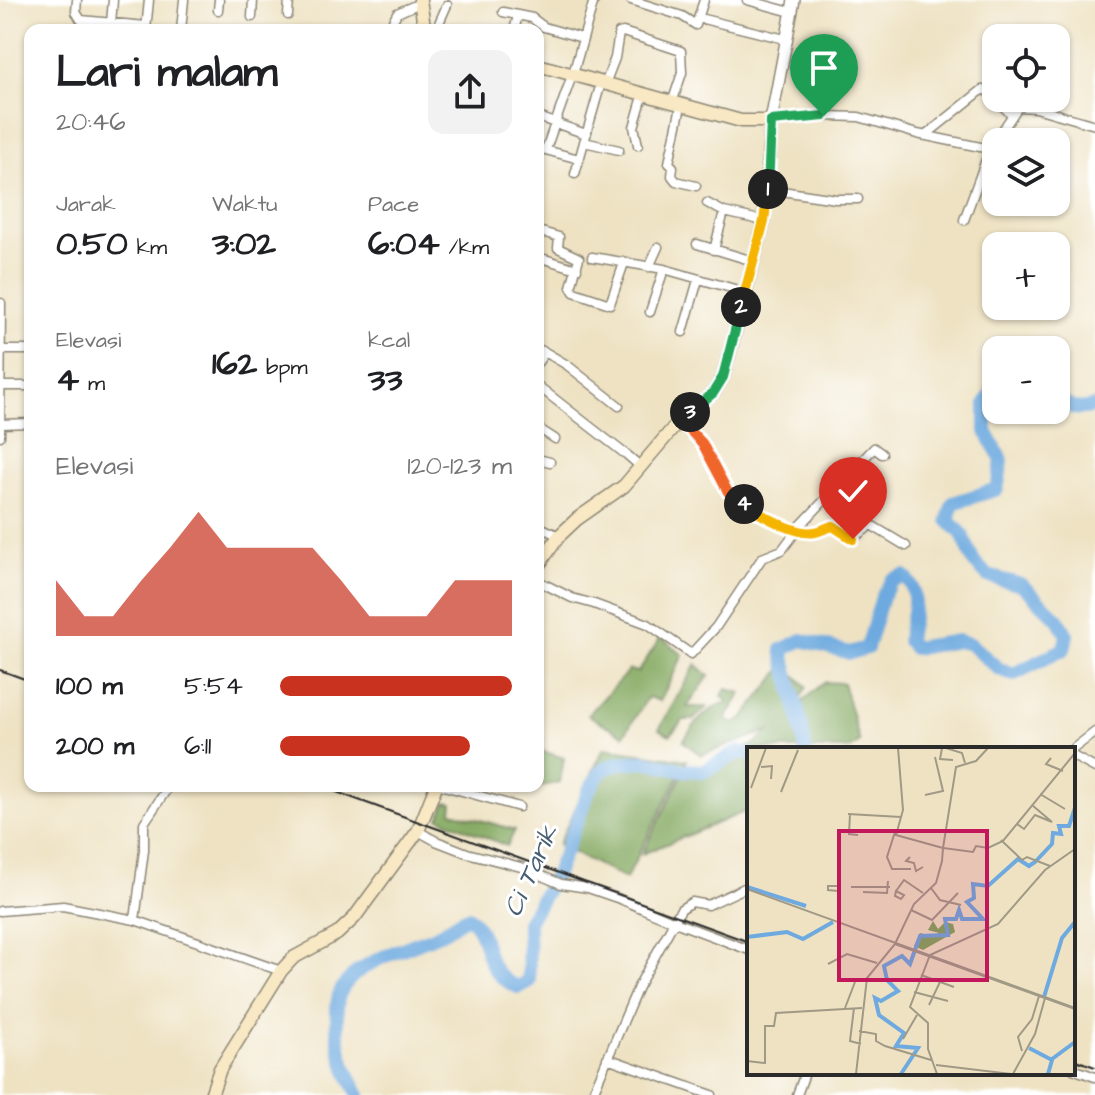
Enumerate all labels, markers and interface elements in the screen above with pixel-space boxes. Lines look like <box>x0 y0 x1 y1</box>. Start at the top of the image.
map controls <box>982 24 1070 424</box>
button: locate <box>982 24 1070 112</box>
pin <box>790 34 858 116</box>
text: Lari malam <box>56 43 278 104</box>
icon: arrive <box>802 46 846 90</box>
button: share <box>428 50 512 134</box>
text: 20:46 <box>56 104 126 140</box>
button: layers <box>982 128 1070 216</box>
pin: 1 <box>748 169 788 209</box>
text: 1 <box>767 173 769 204</box>
text: Jarak <box>56 189 116 220</box>
text: Waktu <box>212 189 277 220</box>
text: Pace <box>368 189 419 220</box>
text: 0.50 <box>56 220 128 268</box>
text: 3:02 <box>212 220 276 268</box>
text: 6:04 <box>368 220 440 268</box>
text: km <box>128 232 167 263</box>
text: /km <box>440 232 489 263</box>
button: + <box>982 232 1070 320</box>
pin: 2 <box>721 287 761 327</box>
text: 2 <box>735 291 747 322</box>
text: Elevasi <box>56 325 121 356</box>
text: kcal <box>368 325 410 356</box>
button: − <box>982 336 1070 424</box>
text: 162 <box>212 340 257 388</box>
text: bpm <box>257 352 308 383</box>
text: 4 <box>56 356 79 404</box>
text: 33 <box>368 356 403 404</box>
text: m <box>79 368 105 399</box>
pin: 3 <box>670 392 710 432</box>
text: 3 <box>684 396 696 427</box>
text: Elevasi <box>56 448 133 484</box>
text: 120–123 m <box>407 448 512 484</box>
pin <box>819 457 887 539</box>
icon: check <box>831 469 875 513</box>
pin: 4 <box>724 484 764 524</box>
text: 4 <box>737 488 751 519</box>
text: 100 m <box>56 668 123 704</box>
text: 5:54 <box>184 668 243 704</box>
text: 200 m <box>56 728 134 764</box>
text: 6:11 <box>184 728 211 764</box>
inset map <box>747 747 1075 1075</box>
water label: Ci Tarik <box>495 819 567 922</box>

